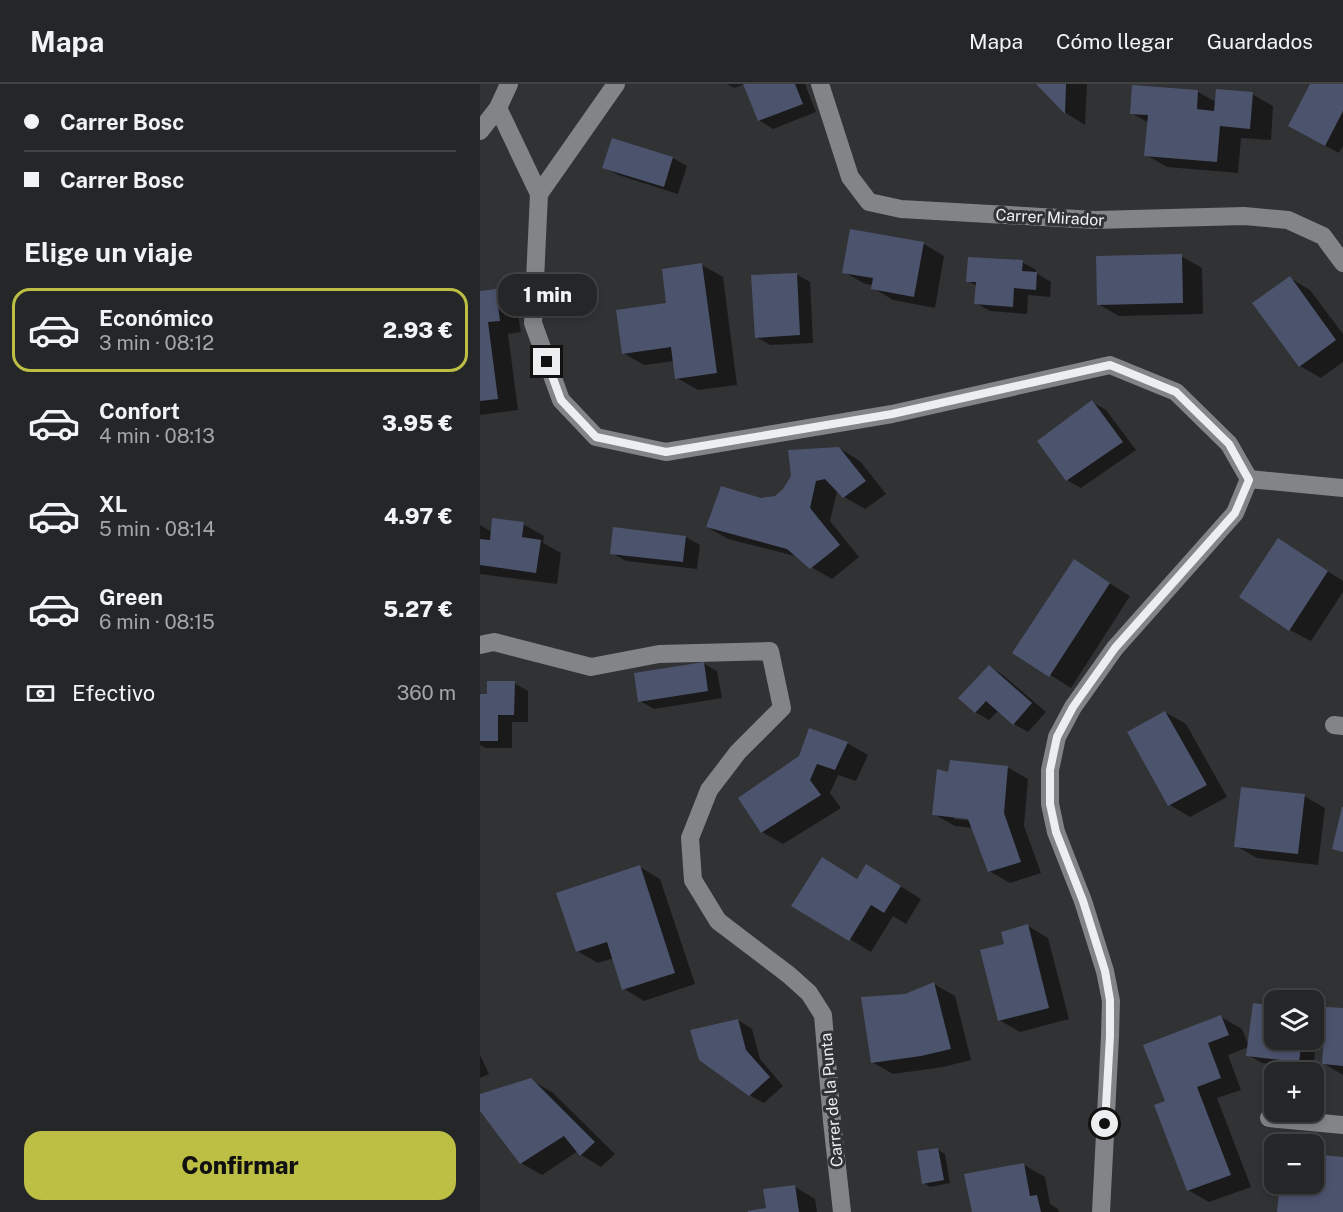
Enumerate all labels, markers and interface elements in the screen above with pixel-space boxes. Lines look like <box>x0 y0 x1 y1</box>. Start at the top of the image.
text: Mapa <box>30 25 104 58</box>
text: Mapa <box>969 29 1023 54</box>
text: Cómo llegar <box>1056 29 1174 54</box>
text: Guardados <box>1207 29 1313 54</box>
text: Carrer Bosc <box>60 109 184 135</box>
text: Carrer Bosc <box>60 167 184 193</box>
street label: Carrer Mirador <box>995 205 1105 230</box>
text: Elige un viaje <box>24 236 193 268</box>
callout: 1 min <box>497 275 596 317</box>
text: 1 min <box>523 283 572 307</box>
icon: car <box>27 303 81 357</box>
text: Económico <box>99 305 214 331</box>
text: 2.93 € <box>383 317 453 343</box>
text: 3 min · 08:12 <box>99 331 214 355</box>
route end <box>533 348 560 375</box>
icon: car <box>27 396 81 450</box>
text: Confort <box>99 398 180 424</box>
text: 3.95 € <box>382 410 453 436</box>
text: 4 min · 08:13 <box>99 424 215 448</box>
icon: car <box>27 489 81 543</box>
text: XL <box>99 491 127 517</box>
text: 4.97 € <box>384 503 453 529</box>
text: 5 min · 08:14 <box>99 517 215 541</box>
icon: car <box>27 582 81 636</box>
text: Green <box>99 584 163 610</box>
text: 5.27 € <box>383 596 453 622</box>
text: 6 min · 08:15 <box>99 610 215 634</box>
icon: cash <box>24 677 57 710</box>
text: Efectivo <box>72 680 155 706</box>
text: 360 m <box>397 681 456 705</box>
map controls <box>1264 990 1324 1194</box>
button: layers <box>1264 990 1324 1050</box>
street label: Carrer de la Punta <box>816 1032 847 1168</box>
button: + <box>1264 1062 1324 1122</box>
route start <box>1091 1110 1118 1137</box>
button: Confirmar <box>24 1131 456 1200</box>
button: − <box>1264 1134 1324 1194</box>

